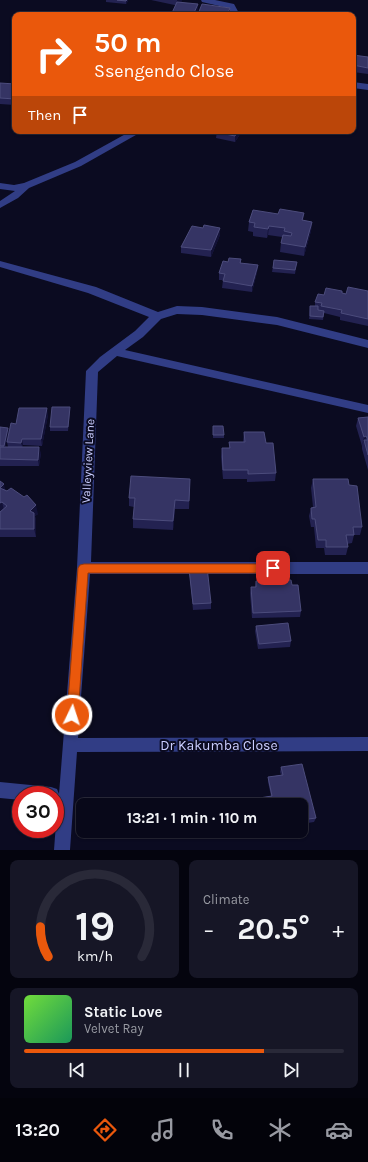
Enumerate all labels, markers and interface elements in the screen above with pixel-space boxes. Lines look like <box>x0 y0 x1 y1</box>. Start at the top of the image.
text: 50 m <box>94 26 162 59</box>
icon: right <box>28 28 80 80</box>
text: Ssengendo Close <box>94 60 234 82</box>
icon: arrive <box>69 104 91 126</box>
text: Then <box>28 106 61 124</box>
street label: Valleyview Lane <box>79 419 97 503</box>
pin <box>256 551 290 585</box>
icon: arrive <box>262 557 284 579</box>
position arrow <box>51 694 93 736</box>
street label: Dr Kakumba Close <box>160 737 278 754</box>
speed limit sign: 30 <box>12 786 64 838</box>
text: 13:21 · 1 min · 110 m <box>127 809 257 827</box>
text: Climate <box>203 892 249 907</box>
text: 19 <box>74 902 115 950</box>
text: 20.5° <box>237 911 310 947</box>
text: − <box>203 917 215 943</box>
text: + <box>332 917 344 943</box>
text: km/h <box>76 948 113 965</box>
text: Static Love <box>84 1003 162 1021</box>
text: Velvet Ray <box>84 1021 144 1036</box>
icon: previous <box>66 1059 88 1081</box>
icon: pause <box>173 1059 195 1081</box>
icon: next <box>280 1059 302 1081</box>
icon: directions <box>91 1116 119 1144</box>
icon: music <box>149 1116 177 1144</box>
icon: phone <box>208 1116 236 1144</box>
icon: climate <box>266 1116 294 1144</box>
icon: car <box>325 1116 353 1144</box>
text: 13:20 <box>15 1119 60 1141</box>

